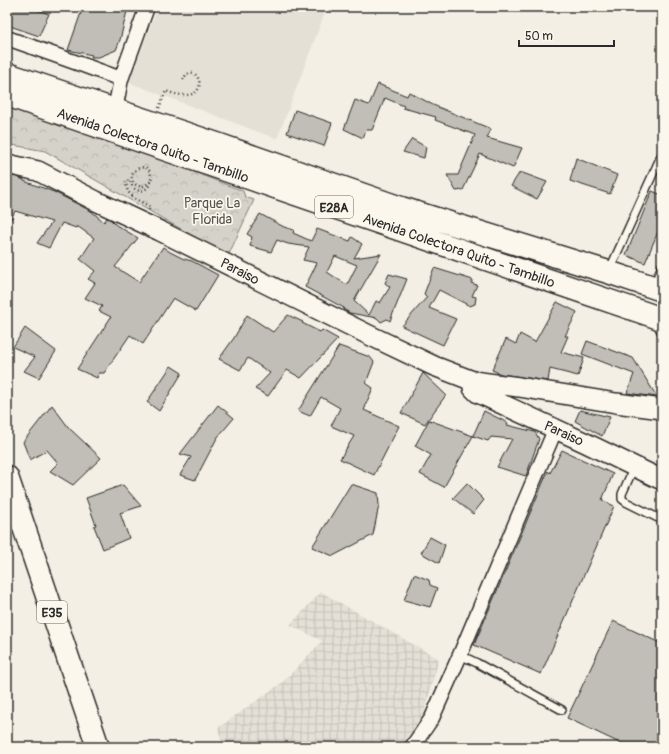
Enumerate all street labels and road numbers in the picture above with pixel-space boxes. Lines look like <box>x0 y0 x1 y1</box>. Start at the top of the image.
street label: Avenida Colectora Quito - Tambillo <box>55 105 252 187</box>
road number: E28A <box>315 196 353 218</box>
street label: Avenida Colectora Quito - Tambillo <box>361 210 558 292</box>
street label: Paraiso <box>217 254 263 289</box>
street label: Paraiso <box>541 417 587 450</box>
road number: E35 <box>37 601 67 623</box>

